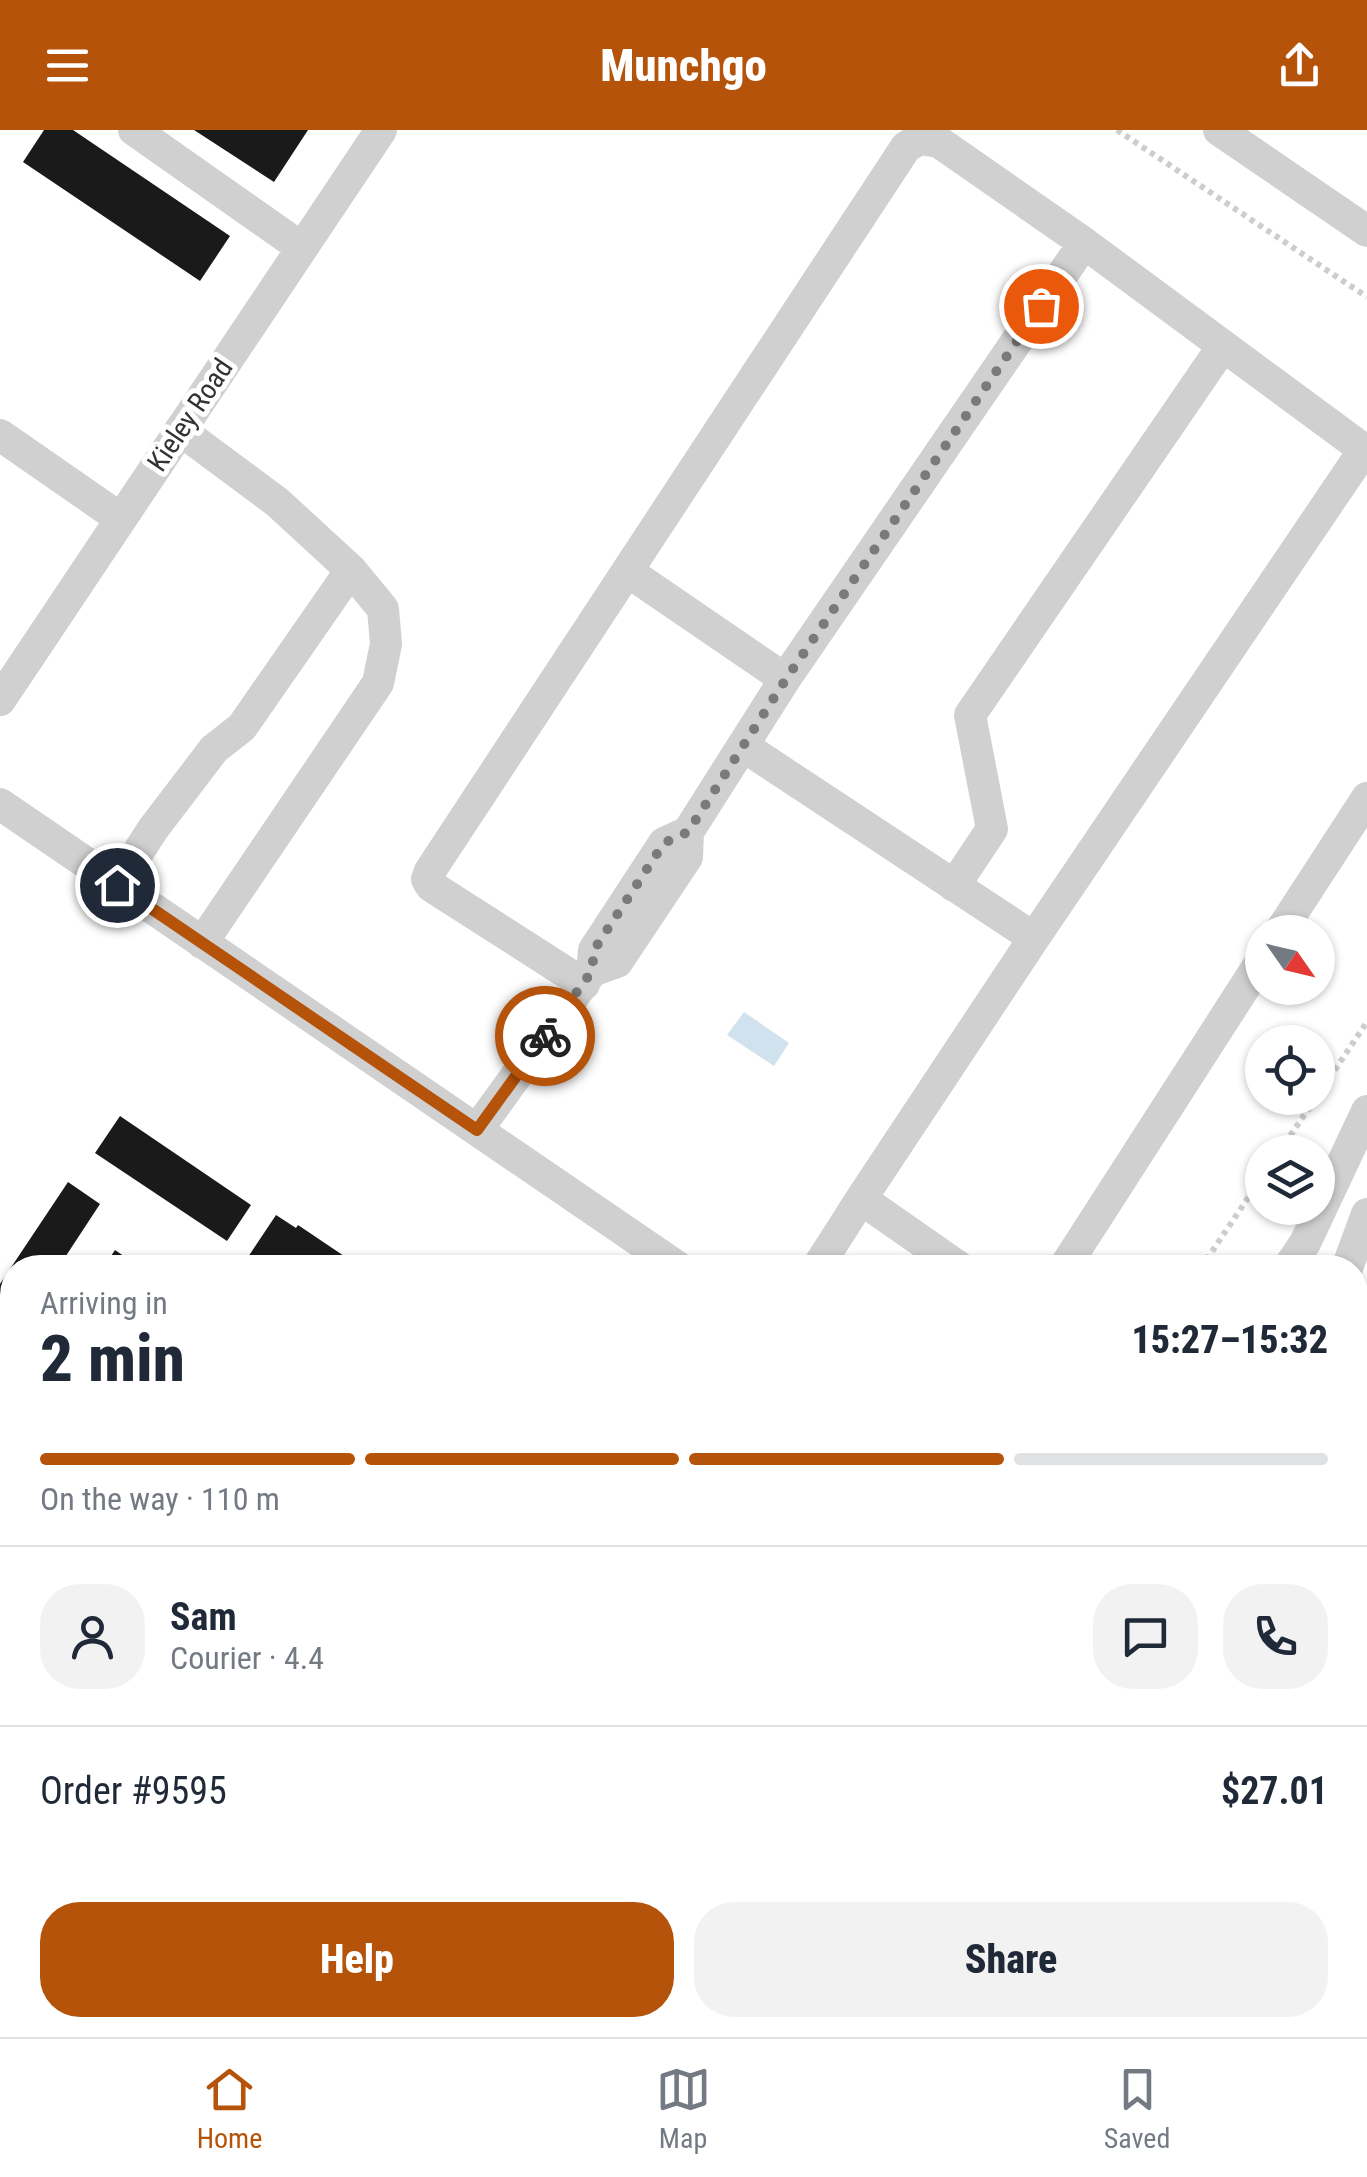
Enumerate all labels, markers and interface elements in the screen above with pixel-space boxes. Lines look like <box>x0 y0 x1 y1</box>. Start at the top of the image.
icon: menu <box>40 38 95 93</box>
icon: share <box>1272 38 1327 93</box>
text: Munchgo <box>600 39 767 92</box>
pin <box>999 264 1084 349</box>
icon: bag <box>1014 279 1069 334</box>
street label: Kieley Road <box>140 353 240 477</box>
pin <box>75 843 160 928</box>
icon: home <box>90 858 145 913</box>
north arrow <box>1245 915 1335 1005</box>
map controls <box>1245 915 1335 1225</box>
courier <box>495 986 595 1086</box>
icon: bike <box>518 1009 573 1064</box>
button: locate <box>1245 1025 1335 1115</box>
button: layers <box>1245 1135 1335 1225</box>
text: Arriving in <box>40 1284 168 1322</box>
text: 15:27–15:32 <box>1131 1318 1328 1362</box>
text: 2 min <box>40 1321 185 1397</box>
text: On the way · 110 m <box>40 1480 280 1518</box>
button: person <box>40 1584 145 1689</box>
button: chat <box>1093 1584 1198 1689</box>
button: phone <box>1223 1584 1328 1689</box>
text: Sam <box>170 1595 237 1639</box>
text: Courier · 4.4 <box>170 1639 324 1677</box>
text: Order #9595 <box>40 1769 227 1813</box>
text: $27.01 <box>1221 1769 1328 1813</box>
button: Help <box>40 1902 674 2017</box>
button: Share <box>694 1902 1328 2017</box>
tab: Home <box>197 2062 262 2155</box>
tab: Map <box>656 2062 711 2155</box>
tab: Saved <box>1104 2062 1170 2155</box>

